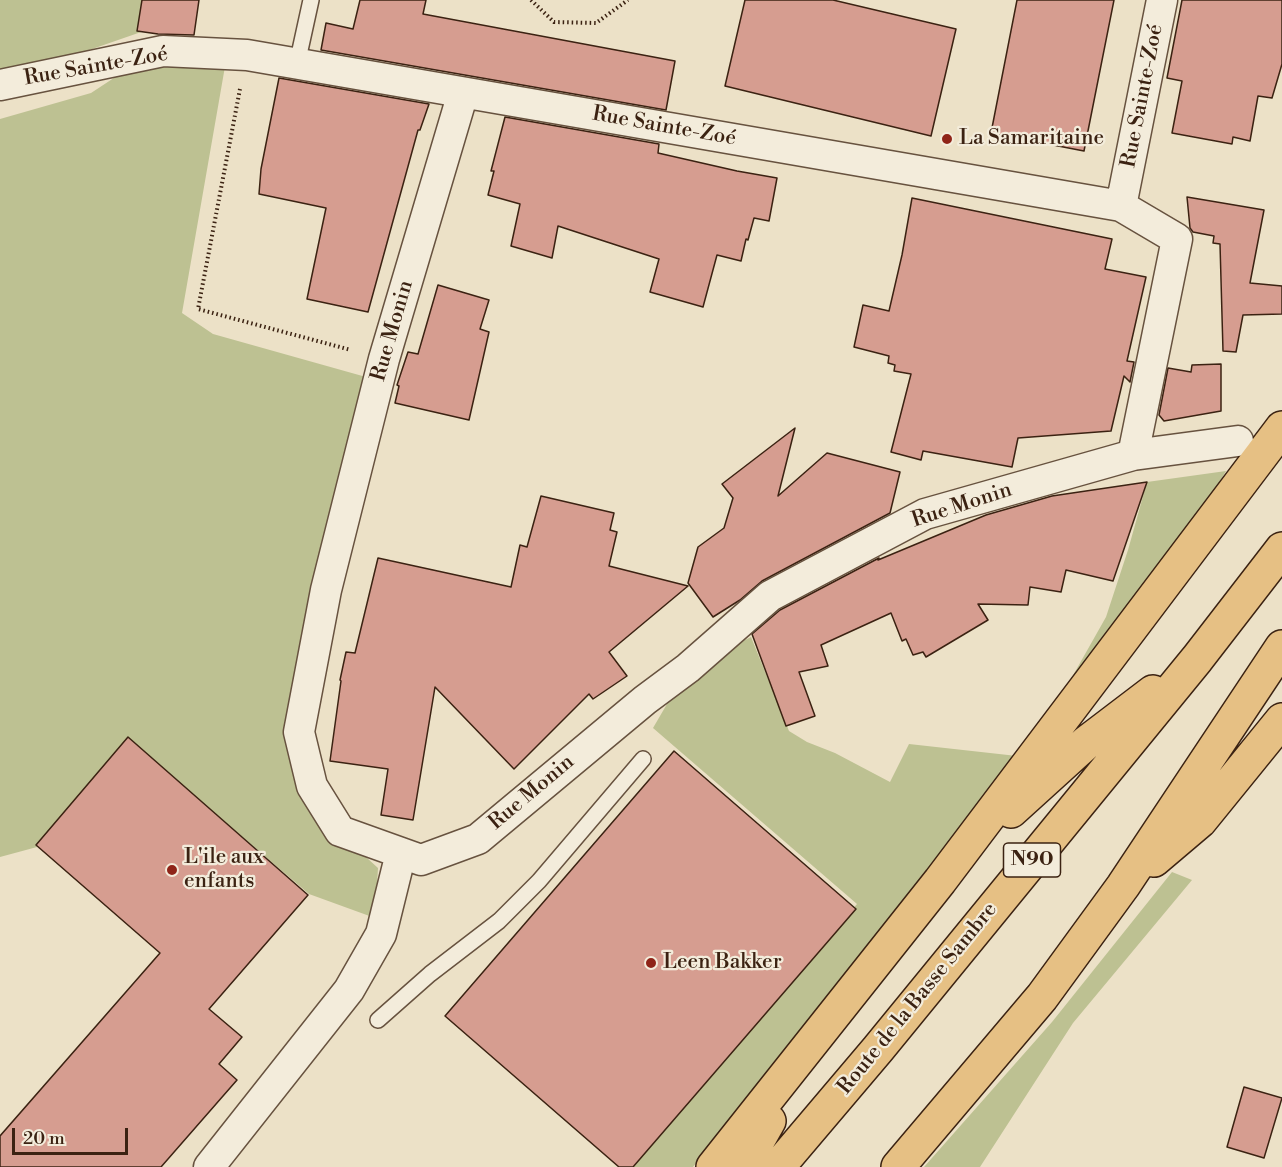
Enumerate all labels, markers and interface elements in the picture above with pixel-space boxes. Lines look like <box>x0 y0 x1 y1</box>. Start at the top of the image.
street label: Rue Sainte-Zoé <box>1117 22 1169 170</box>
street label: Rue Sainte-Zoé <box>22 42 170 92</box>
street label: Rue Sainte-Zoé <box>590 102 738 152</box>
place label: La Samaritaine <box>959 126 1104 152</box>
marker: La Samaritaine <box>940 132 954 146</box>
street label: Rue Monin <box>367 278 419 384</box>
street label: Rue Monin <box>909 478 1015 534</box>
street label: Rue Monin <box>484 750 580 836</box>
road number: N90 <box>1004 843 1060 877</box>
place label: L'ile aux enfants <box>184 845 264 895</box>
marker: L'ile aux enfants <box>165 863 179 877</box>
street label: Route de la Basse Sambre <box>833 898 1003 1100</box>
place label: Leen Bakker <box>663 950 782 976</box>
marker: Leen Bakker <box>644 956 658 970</box>
scale bar <box>15 1116 130 1154</box>
text: 20 m <box>23 1127 65 1150</box>

